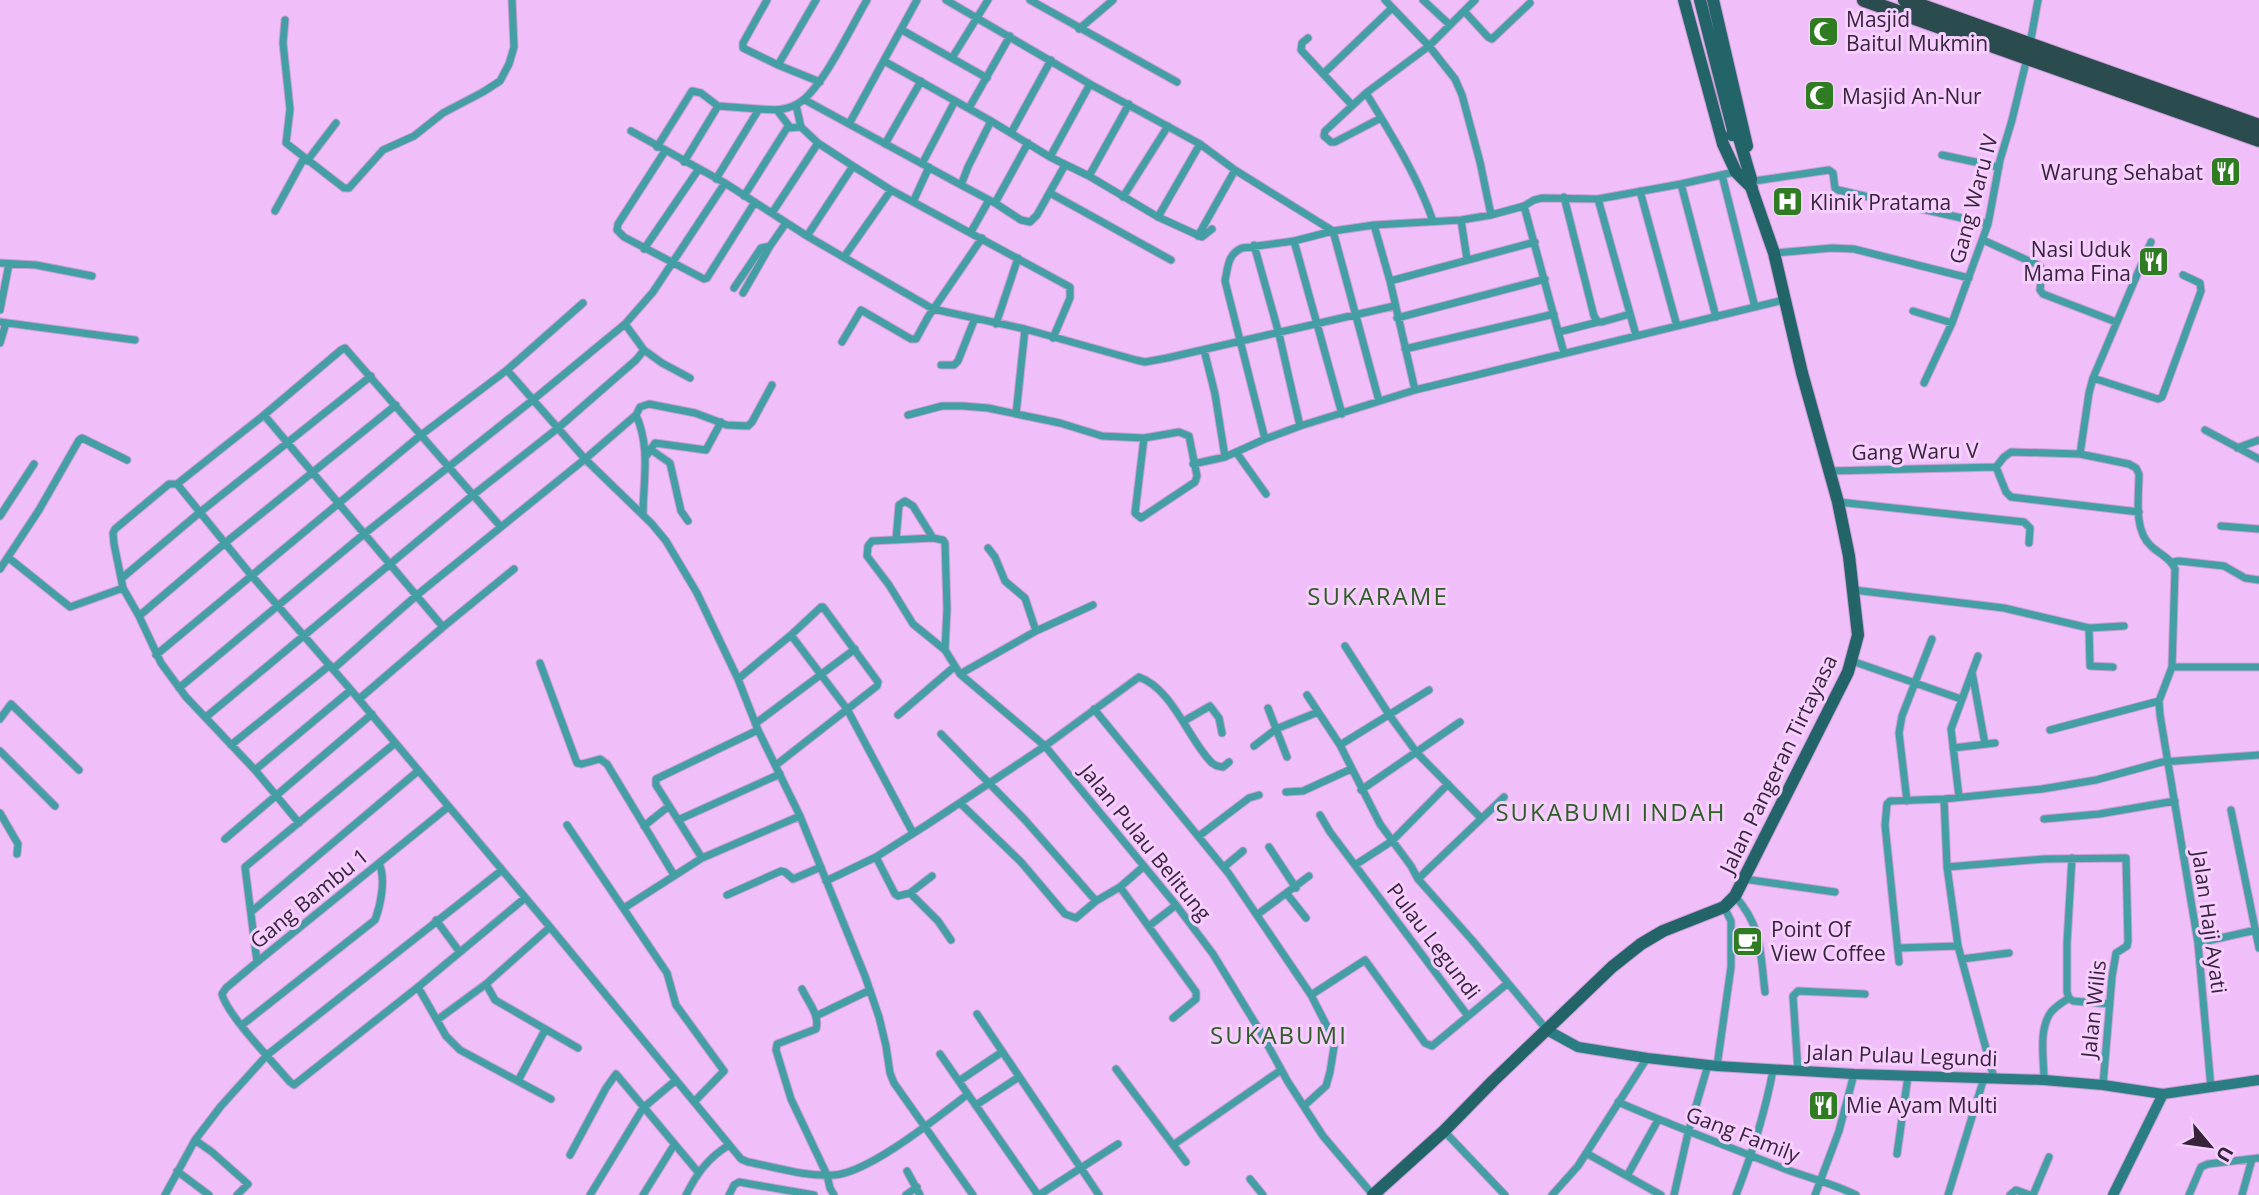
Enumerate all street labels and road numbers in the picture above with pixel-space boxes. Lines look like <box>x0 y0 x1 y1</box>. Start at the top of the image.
street label: Gang Waru IV <box>1942 131 2004 267</box>
street label: Gang Waru V <box>1851 436 1979 466</box>
street label: Jalan Pangeran Tirtayasa <box>1712 650 1843 880</box>
street label: Jalan Pulau Belitung <box>1073 756 1218 926</box>
street label: Gang Bambu 1 <box>244 842 374 954</box>
street label: Jalan Haji Ayati <box>2186 847 2234 995</box>
street label: Pulau Legundi <box>1381 877 1487 1005</box>
street label: Jalan Wilis <box>2074 959 2112 1061</box>
street label: Jalan Pulau Legundi <box>1804 1038 1998 1072</box>
street label: Gang Family <box>1682 1099 1804 1169</box>

